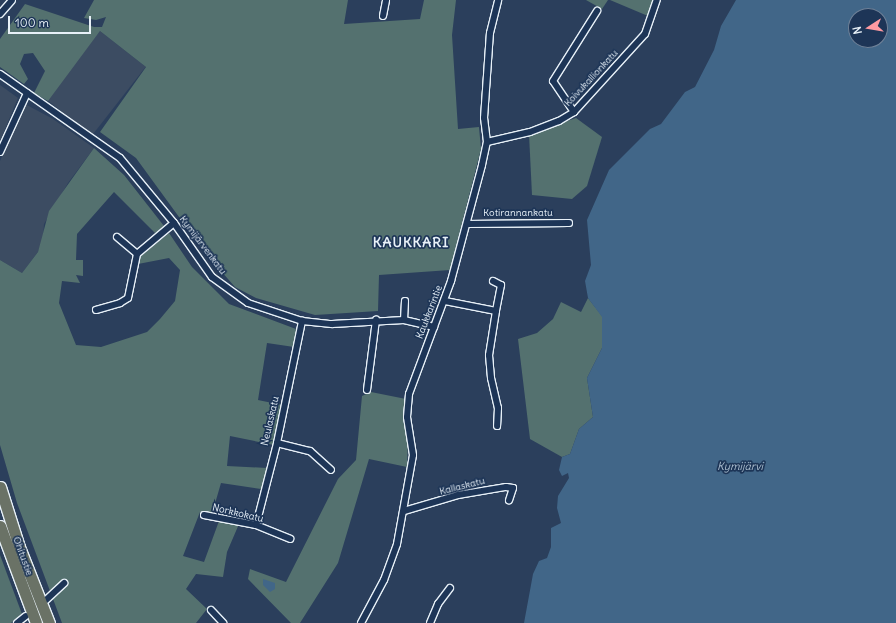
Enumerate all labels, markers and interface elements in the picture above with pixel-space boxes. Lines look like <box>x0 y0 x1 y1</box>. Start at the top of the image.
scale bar <box>10 8 93 34</box>
north arrow <box>848 8 888 48</box>
text: 100 m <box>15 15 49 30</box>
text: N <box>850 25 865 35</box>
street label: Koivukallionkatu <box>562 47 620 109</box>
street label: Kotirannankatu <box>483 207 553 219</box>
street label: Kymijärvenkatu <box>177 213 229 277</box>
district label: KAUKKARI <box>373 234 449 250</box>
street label: Kaukkarintie <box>413 283 445 341</box>
street label: Neulaskatu <box>258 395 282 447</box>
water label: Kymijärvi <box>717 459 763 473</box>
street label: Kallaskatu <box>438 475 486 497</box>
street label: Norkkokatu <box>211 501 265 525</box>
street label: Ohitustie <box>10 535 36 577</box>

